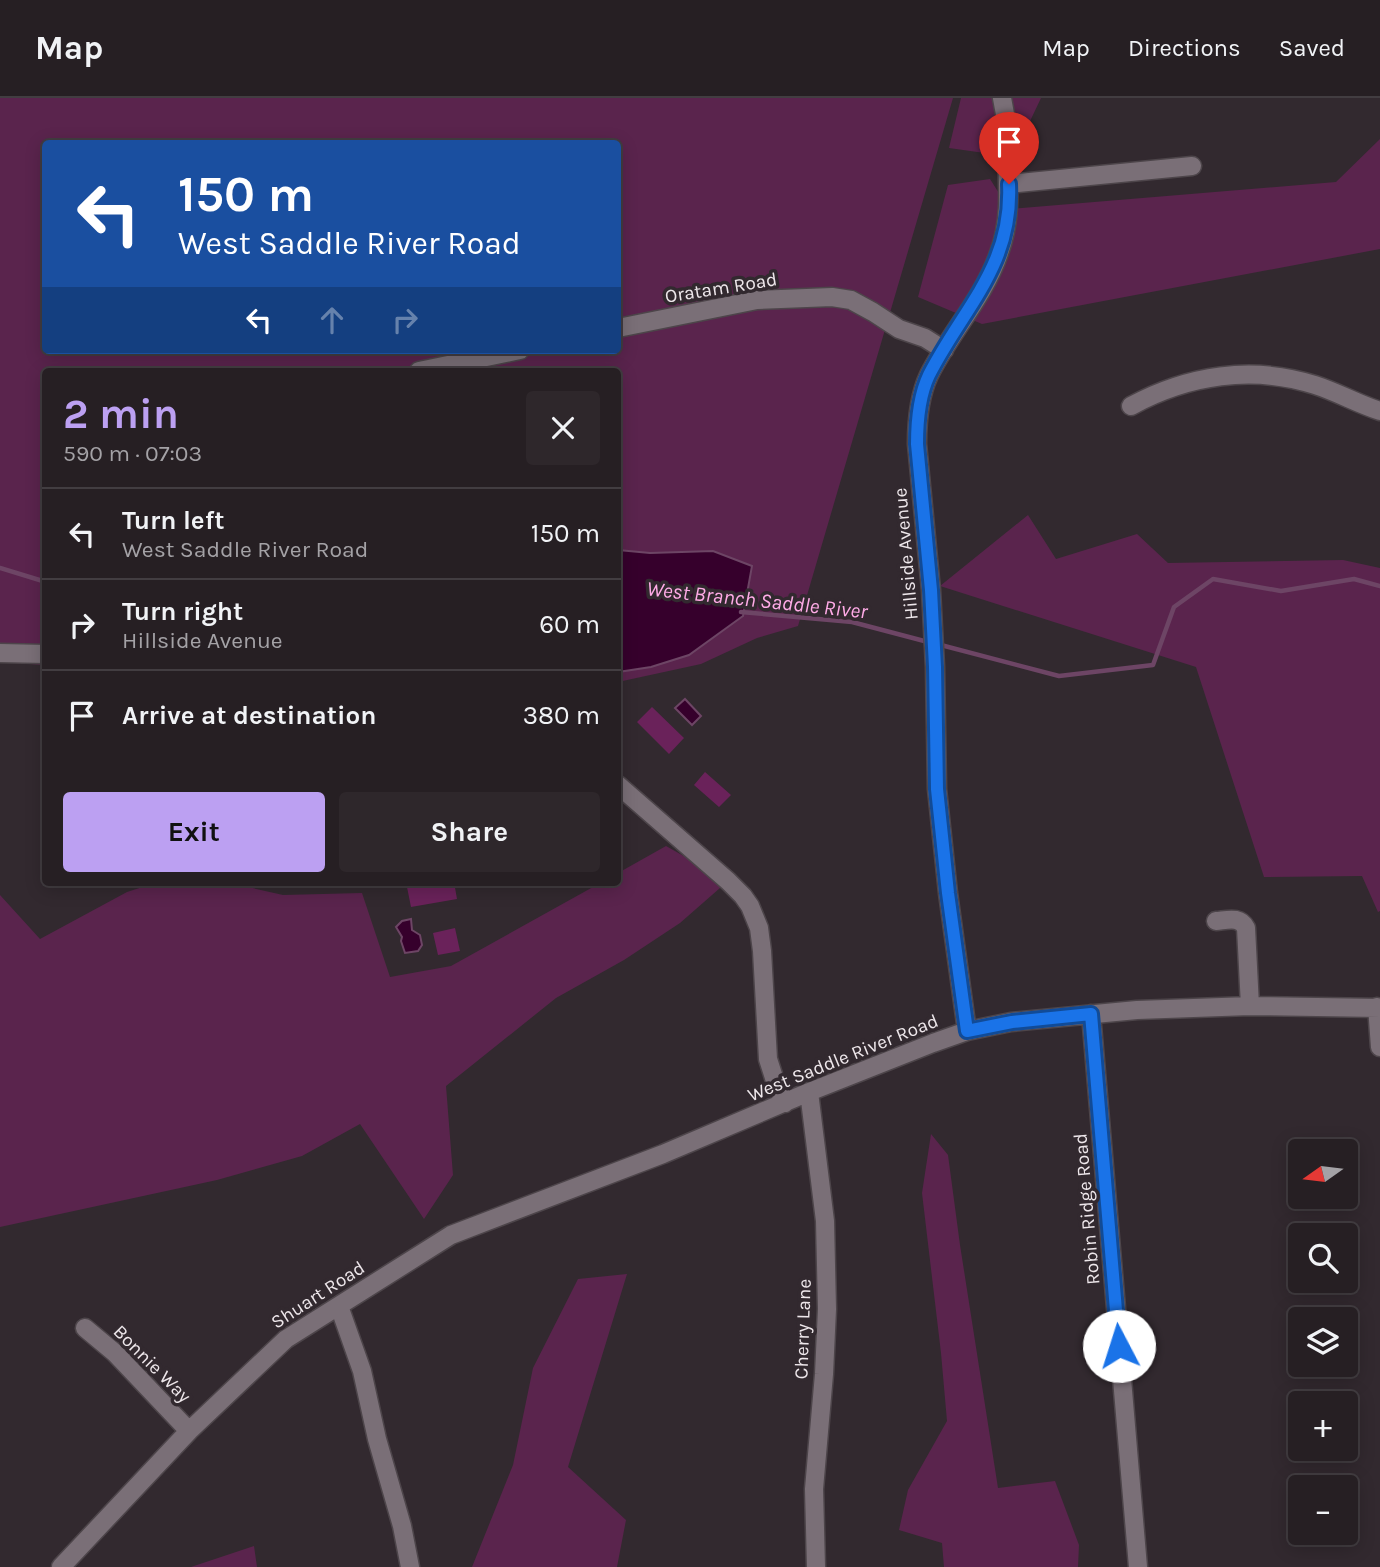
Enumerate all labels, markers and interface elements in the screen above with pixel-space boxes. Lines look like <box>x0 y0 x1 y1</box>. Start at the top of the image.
text: Map <box>35 29 103 67</box>
text: Map <box>1042 34 1090 62</box>
text: Directions <box>1128 34 1241 62</box>
text: Saved <box>1279 34 1345 62</box>
pin <box>979 112 1039 184</box>
icon: arrive <box>990 123 1028 161</box>
text: 150 m <box>178 166 314 223</box>
icon: left <box>63 168 154 259</box>
text: West Saddle River Road <box>178 225 521 262</box>
street label: Oratam Road <box>663 268 779 308</box>
icon: left <box>240 301 278 339</box>
icon: ahead <box>313 301 351 339</box>
icon: right <box>386 301 424 339</box>
text: 2 min <box>63 389 179 439</box>
button: close <box>526 391 600 465</box>
text: 590 m · 07:03 <box>63 440 202 467</box>
street label: Hillside Avenue <box>889 487 923 621</box>
text: Turn left <box>122 505 224 536</box>
icon: left <box>63 515 101 553</box>
text: 150 m <box>531 518 600 549</box>
text: West Saddle River Road <box>122 536 368 563</box>
water label: West Branch Saddle River <box>645 576 869 624</box>
text: Turn right <box>122 596 243 627</box>
icon: right <box>63 606 101 644</box>
text: 60 m <box>539 609 600 640</box>
text: Hillside Avenue <box>122 627 283 654</box>
icon: arrive <box>63 697 101 735</box>
text: Arrive at destination <box>122 700 376 731</box>
text: 380 m <box>523 700 600 731</box>
button: Exit <box>63 792 325 872</box>
button: Share <box>339 792 600 872</box>
street label: West Saddle River Road <box>745 1010 941 1106</box>
street label: Robin Ridge Road <box>1069 1132 1105 1286</box>
north arrow <box>1288 1139 1358 1209</box>
map controls <box>1288 1139 1358 1545</box>
button: search <box>1288 1223 1358 1293</box>
street label: Shuart Road <box>267 1257 369 1333</box>
street label: Cherry Lane <box>790 1278 816 1380</box>
button: layers <box>1288 1307 1358 1377</box>
position arrow <box>1082 1309 1156 1383</box>
street label: Bonnie Way <box>109 1321 196 1408</box>
button: + <box>1288 1391 1358 1461</box>
button: − <box>1288 1475 1358 1545</box>

